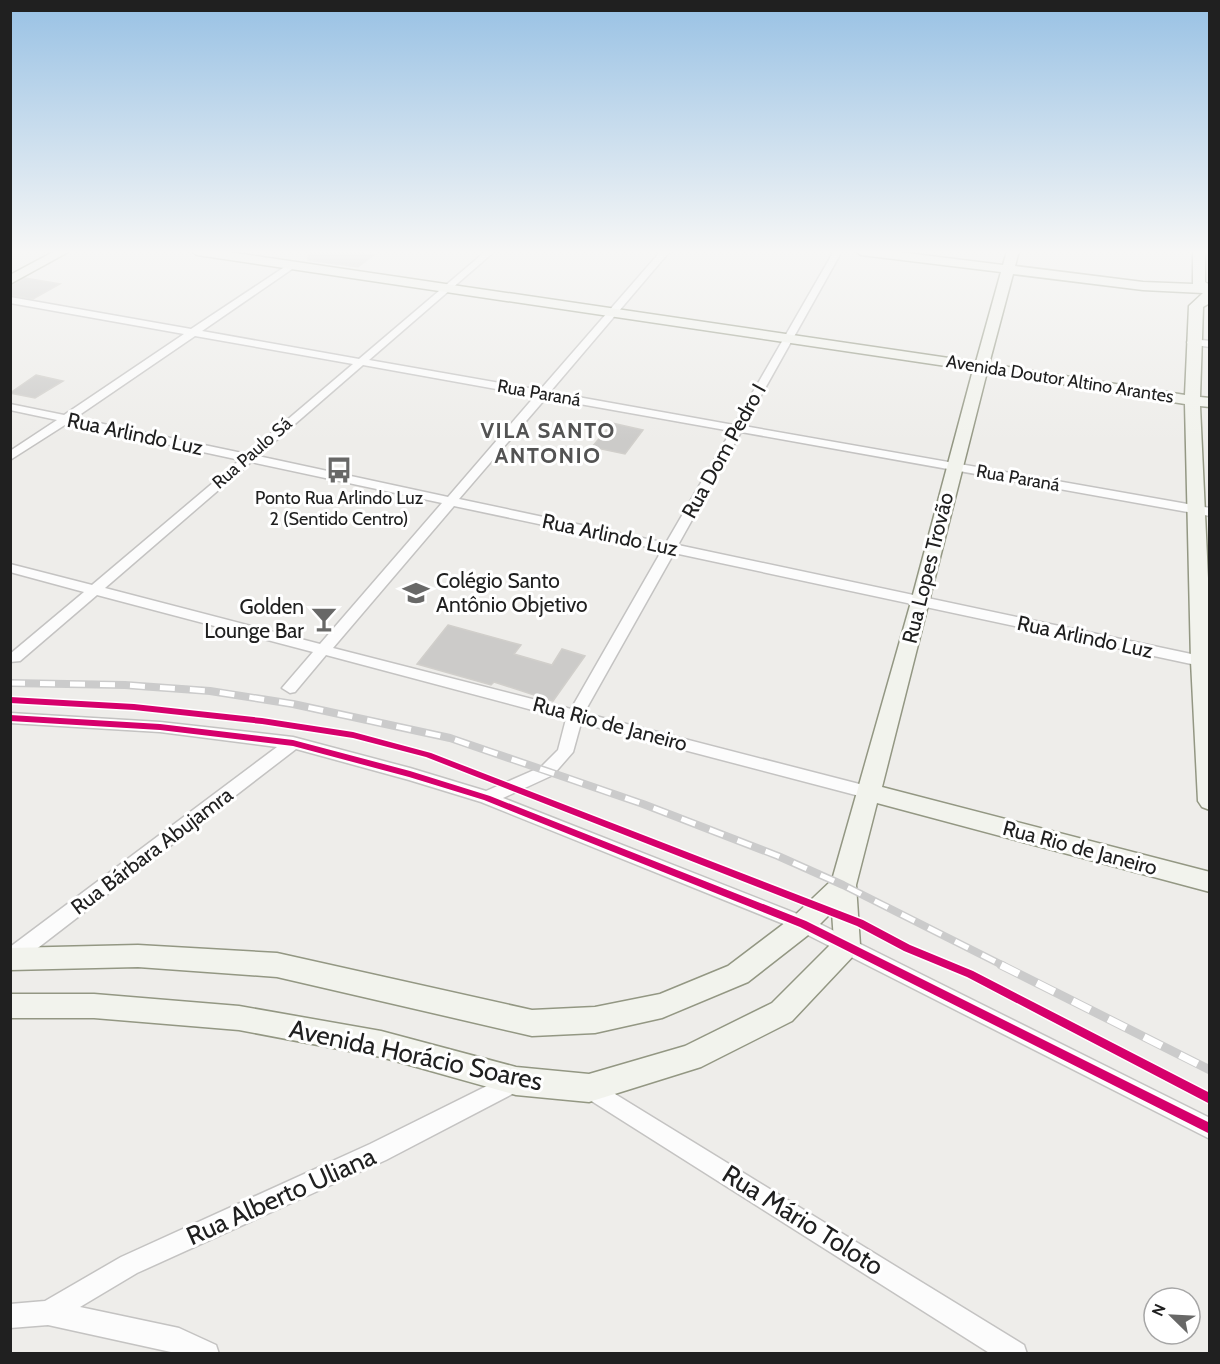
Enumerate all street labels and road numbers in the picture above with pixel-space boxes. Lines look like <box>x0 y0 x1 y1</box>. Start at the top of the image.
street label: Avenida Doutor Altino Arantes <box>945 350 1175 408</box>
street label: Rua Paraná <box>496 375 583 411</box>
street label: Rua Dom Pedro I <box>676 379 771 523</box>
street label: Rua Arlindo Luz <box>65 407 205 460</box>
street label: Rua Paulo Sá <box>208 412 297 493</box>
street label: Rua Paraná <box>975 460 1062 496</box>
street label: Rua Lopes Trovão <box>897 490 958 646</box>
street label: Rua Arlindo Luz <box>540 508 680 561</box>
street label: Rua Arlindo Luz <box>1015 610 1155 663</box>
street label: Rua Rio de Janeiro <box>530 691 690 756</box>
street label: Rua Bárbara Abujamra <box>66 782 238 920</box>
street label: Rua Rio de Janeiro <box>1000 815 1160 880</box>
street label: Avenida Horácio Soares <box>287 1013 546 1098</box>
street label: Rua Alberto Uliana <box>181 1140 381 1252</box>
street label: Rua Mário Toloto <box>717 1158 889 1282</box>

